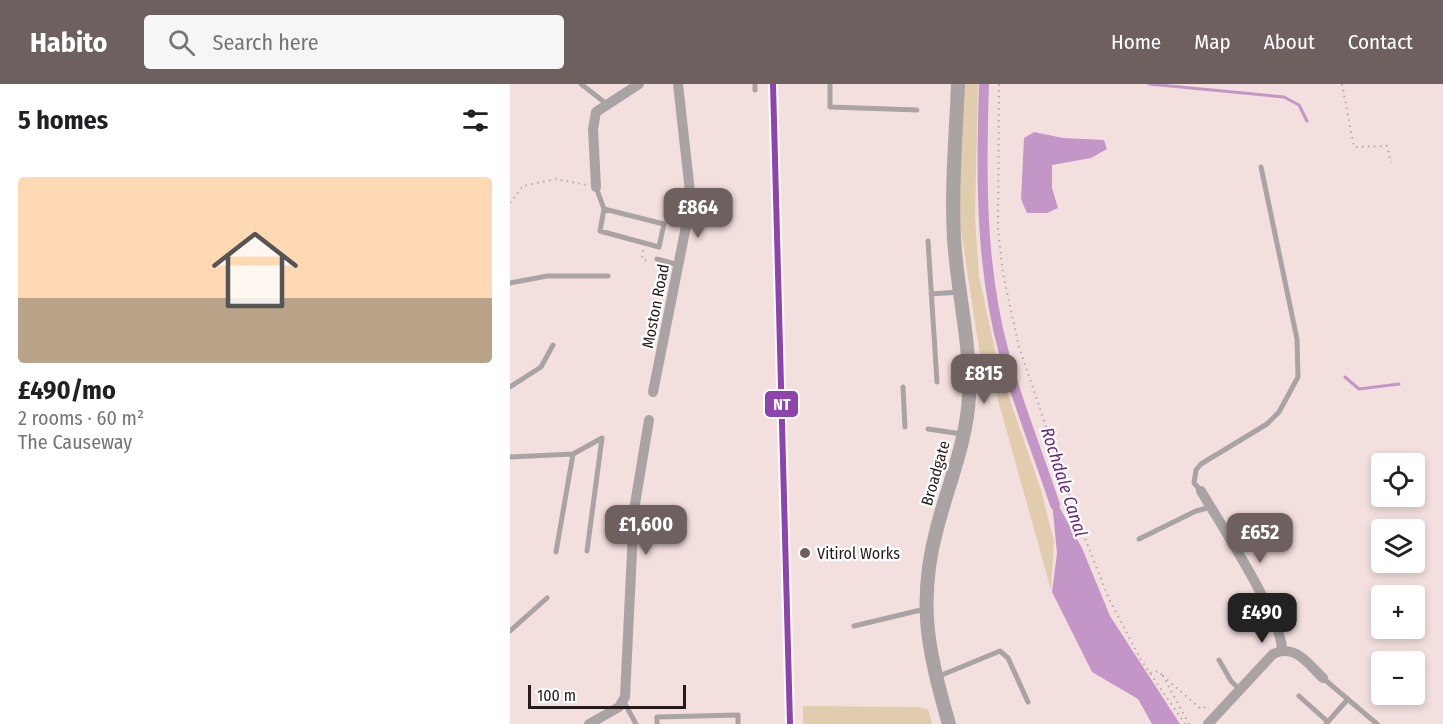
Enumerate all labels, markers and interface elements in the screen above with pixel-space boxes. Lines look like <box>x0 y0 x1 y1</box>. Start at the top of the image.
search box <box>144 15 564 69</box>
text: Habito <box>30 26 108 59</box>
icon: search <box>165 26 198 59</box>
text: Search here <box>213 29 319 56</box>
text: Home <box>1111 29 1161 55</box>
text: Map <box>1194 29 1231 55</box>
text: About <box>1264 29 1315 55</box>
text: Contact <box>1348 29 1413 55</box>
icon: filters <box>459 104 492 137</box>
text: 5 homes <box>18 105 108 136</box>
pin: £864 <box>662 188 734 239</box>
text: £864 <box>678 195 718 219</box>
icon: home <box>201 216 309 324</box>
street label: Moston Road <box>638 262 673 350</box>
pin: £815 <box>948 354 1020 405</box>
text: £815 <box>965 361 1003 385</box>
text: £490/mo <box>18 375 116 406</box>
line badge: NT <box>764 390 799 418</box>
text: NT <box>773 395 791 414</box>
text: 2 rooms · 60 m² <box>18 406 144 430</box>
water label: Rochdale Canal <box>1036 424 1092 540</box>
text: The Causeway <box>18 430 132 454</box>
street label: Broadgate <box>917 438 954 508</box>
map controls <box>1371 453 1425 705</box>
button: locate <box>1371 453 1425 507</box>
pin: £1,600 <box>597 505 695 556</box>
text: £1,600 <box>619 512 673 536</box>
pin: £652 <box>1224 513 1296 564</box>
button: layers <box>1371 519 1425 573</box>
text: £652 <box>1241 520 1279 544</box>
place label: Vitirol Works <box>817 544 900 563</box>
marker: Vitirol Works <box>798 546 812 560</box>
button: + <box>1371 585 1425 639</box>
pin: £490 <box>1226 593 1298 644</box>
text: £490 <box>1242 600 1282 624</box>
button: − <box>1371 651 1425 705</box>
scale bar <box>528 682 686 710</box>
text: 100 m <box>537 686 576 705</box>

